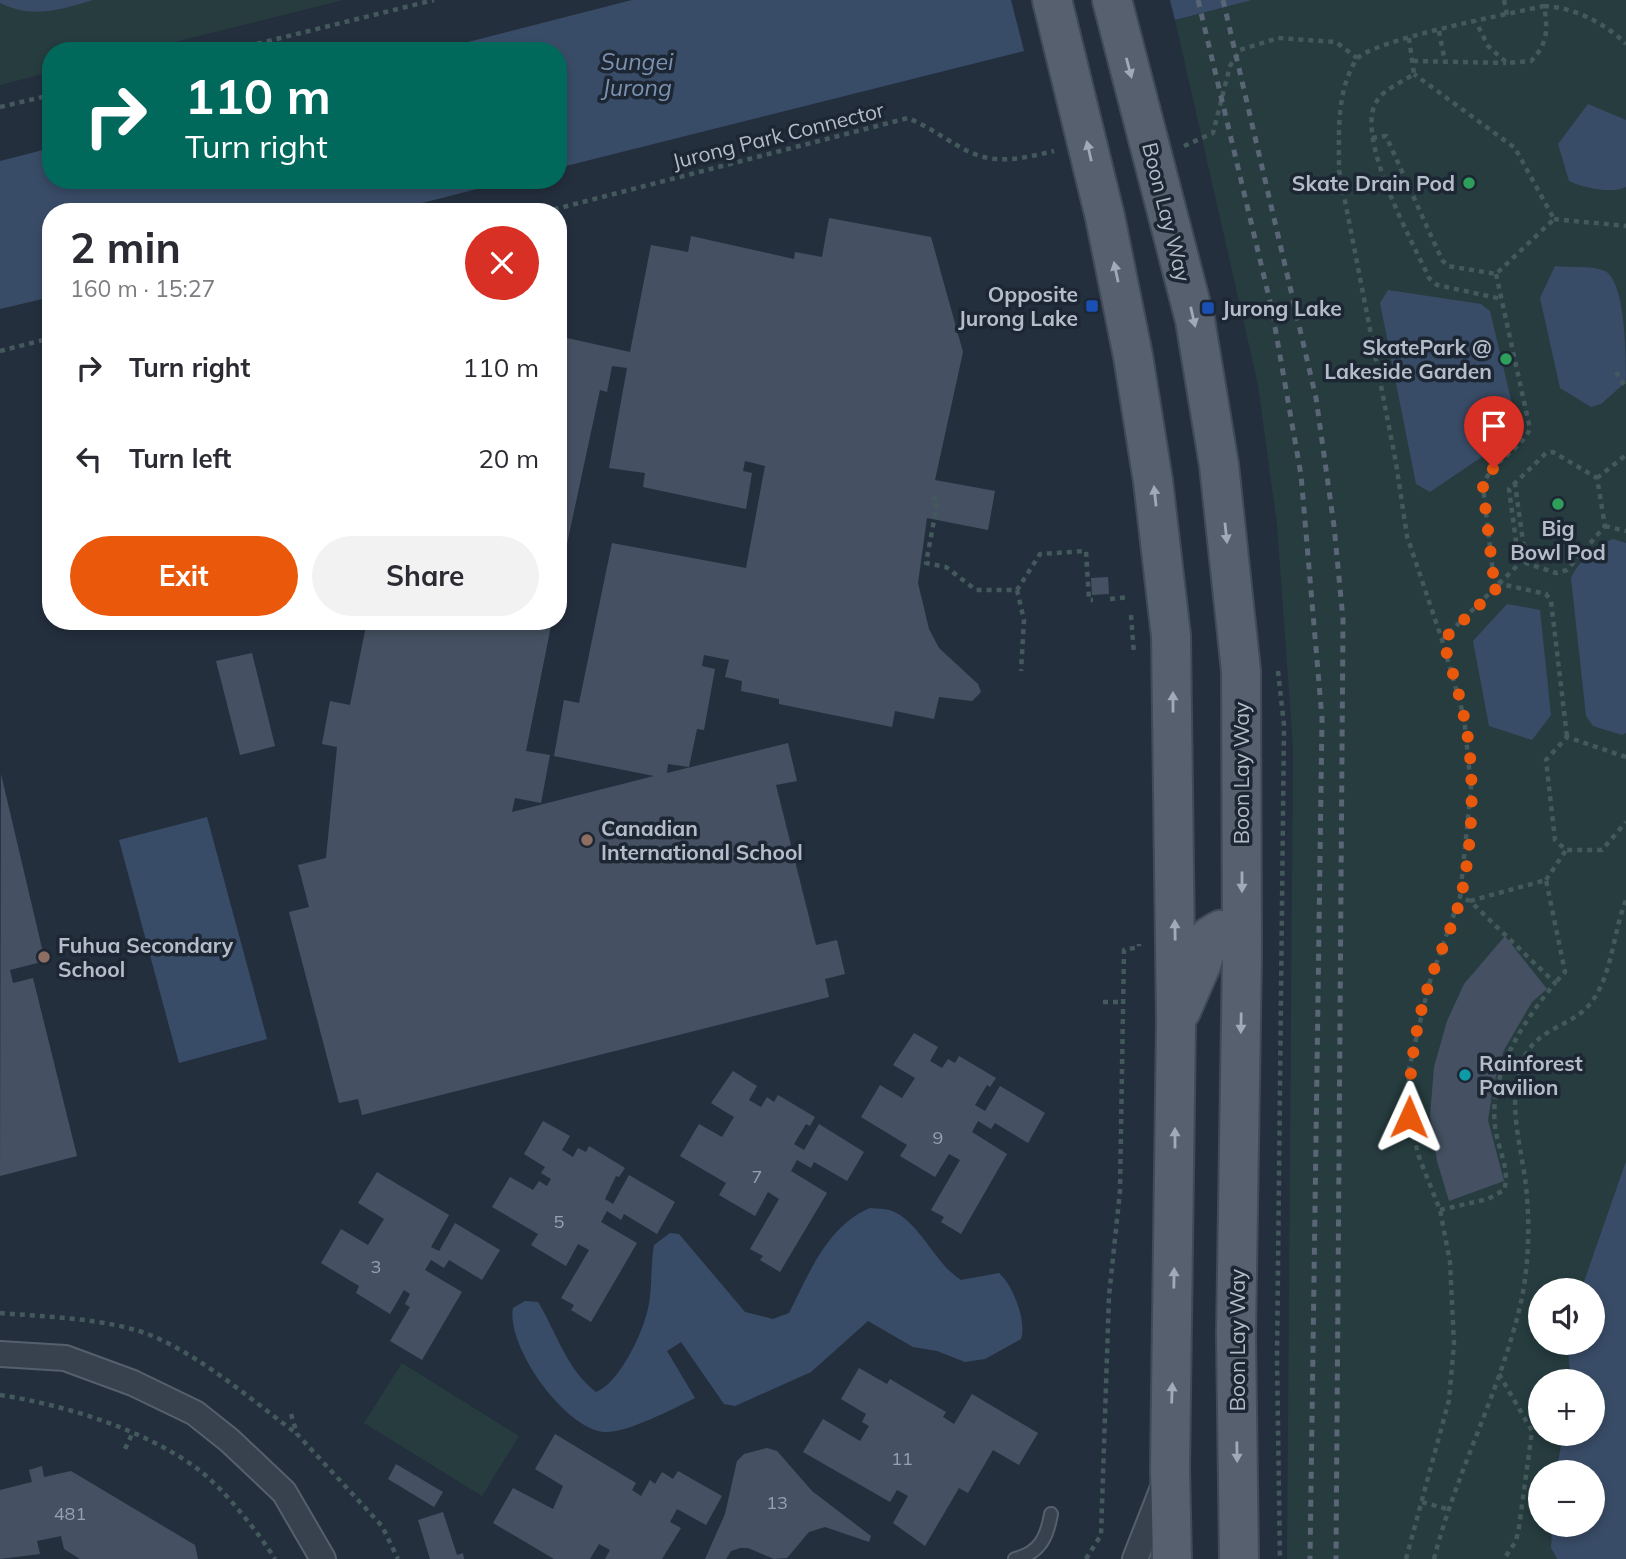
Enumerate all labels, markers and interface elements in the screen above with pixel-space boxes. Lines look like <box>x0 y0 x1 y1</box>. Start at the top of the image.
water label: Sungei Jurong <box>600 47 674 102</box>
one-way arrow <box>1124 57 1135 79</box>
text: 110 m <box>185 65 331 126</box>
icon: right <box>70 70 161 161</box>
street label: Jurong Park Connector <box>669 96 887 174</box>
text: Turn right <box>185 126 328 166</box>
one-way arrow <box>1083 140 1094 162</box>
street label: Boon Lay Way <box>1137 140 1197 284</box>
place label: Skate Drain Pod <box>1292 170 1455 196</box>
marker: Skate Drain Pod <box>1461 175 1477 191</box>
text: 2 min <box>70 221 181 274</box>
button: close <box>465 226 539 300</box>
one-way arrow <box>1110 261 1121 283</box>
text: 160 m · 15:27 <box>70 274 215 303</box>
place label: Opposite Jurong Lake <box>958 281 1078 331</box>
place label: Jurong Lake <box>1222 295 1342 321</box>
marker: Opposite Jurong Lake <box>1084 298 1100 314</box>
marker: Jurong Lake <box>1200 300 1216 316</box>
one-way arrow <box>1188 306 1199 328</box>
place label: SkatePark @ Lakeside Garden <box>1324 334 1492 384</box>
icon: right <box>70 349 108 387</box>
text: Turn right <box>129 351 250 384</box>
text: 110 m <box>463 351 539 384</box>
marker: SkatePark @ Lakeside Garden <box>1498 351 1514 367</box>
pin <box>1464 396 1524 468</box>
icon: arrive <box>1475 407 1513 445</box>
icon: left <box>70 440 108 478</box>
text: Turn left <box>129 442 231 475</box>
text: 20 m <box>478 442 539 475</box>
one-way arrow <box>1149 484 1160 506</box>
marker: Big Bowl Pod <box>1550 496 1566 512</box>
place label: Big Bowl Pod <box>1510 515 1606 565</box>
one-way arrow <box>1221 522 1232 544</box>
button: Exit <box>70 536 298 616</box>
button: Share <box>312 536 539 616</box>
one-way arrow <box>1167 691 1179 713</box>
street label: Boon Lay Way <box>1228 702 1254 844</box>
place label: Canadian International School <box>601 815 803 865</box>
marker: Canadian International School <box>579 832 595 848</box>
one-way arrow <box>1236 871 1248 893</box>
one-way arrow <box>1169 918 1180 940</box>
place label: Fuhua Secondary School <box>58 932 234 982</box>
marker: Fuhua Secondary School <box>36 949 52 965</box>
one-way arrow <box>1235 1012 1246 1034</box>
place label: Rainforest Pavilion <box>1479 1050 1583 1100</box>
marker: Rainforest Pavilion <box>1457 1067 1473 1083</box>
position arrow <box>1372 1080 1446 1154</box>
house number: 9 <box>933 1126 943 1149</box>
one-way arrow <box>1169 1127 1181 1149</box>
house number: 7 <box>752 1165 762 1188</box>
house number: 5 <box>554 1210 565 1233</box>
house number: 3 <box>371 1255 381 1278</box>
one-way arrow <box>1168 1267 1180 1289</box>
street label: Boon Lay Way <box>1224 1269 1250 1411</box>
map controls <box>1528 1278 1605 1537</box>
button: sound <box>1528 1278 1605 1355</box>
button: + <box>1528 1369 1605 1446</box>
one-way arrow <box>1166 1382 1178 1404</box>
one-way arrow <box>1232 1441 1243 1463</box>
house number: 11 <box>891 1447 913 1470</box>
button: − <box>1528 1460 1605 1537</box>
house number: 13 <box>766 1491 788 1514</box>
house number: 481 <box>54 1502 86 1525</box>

